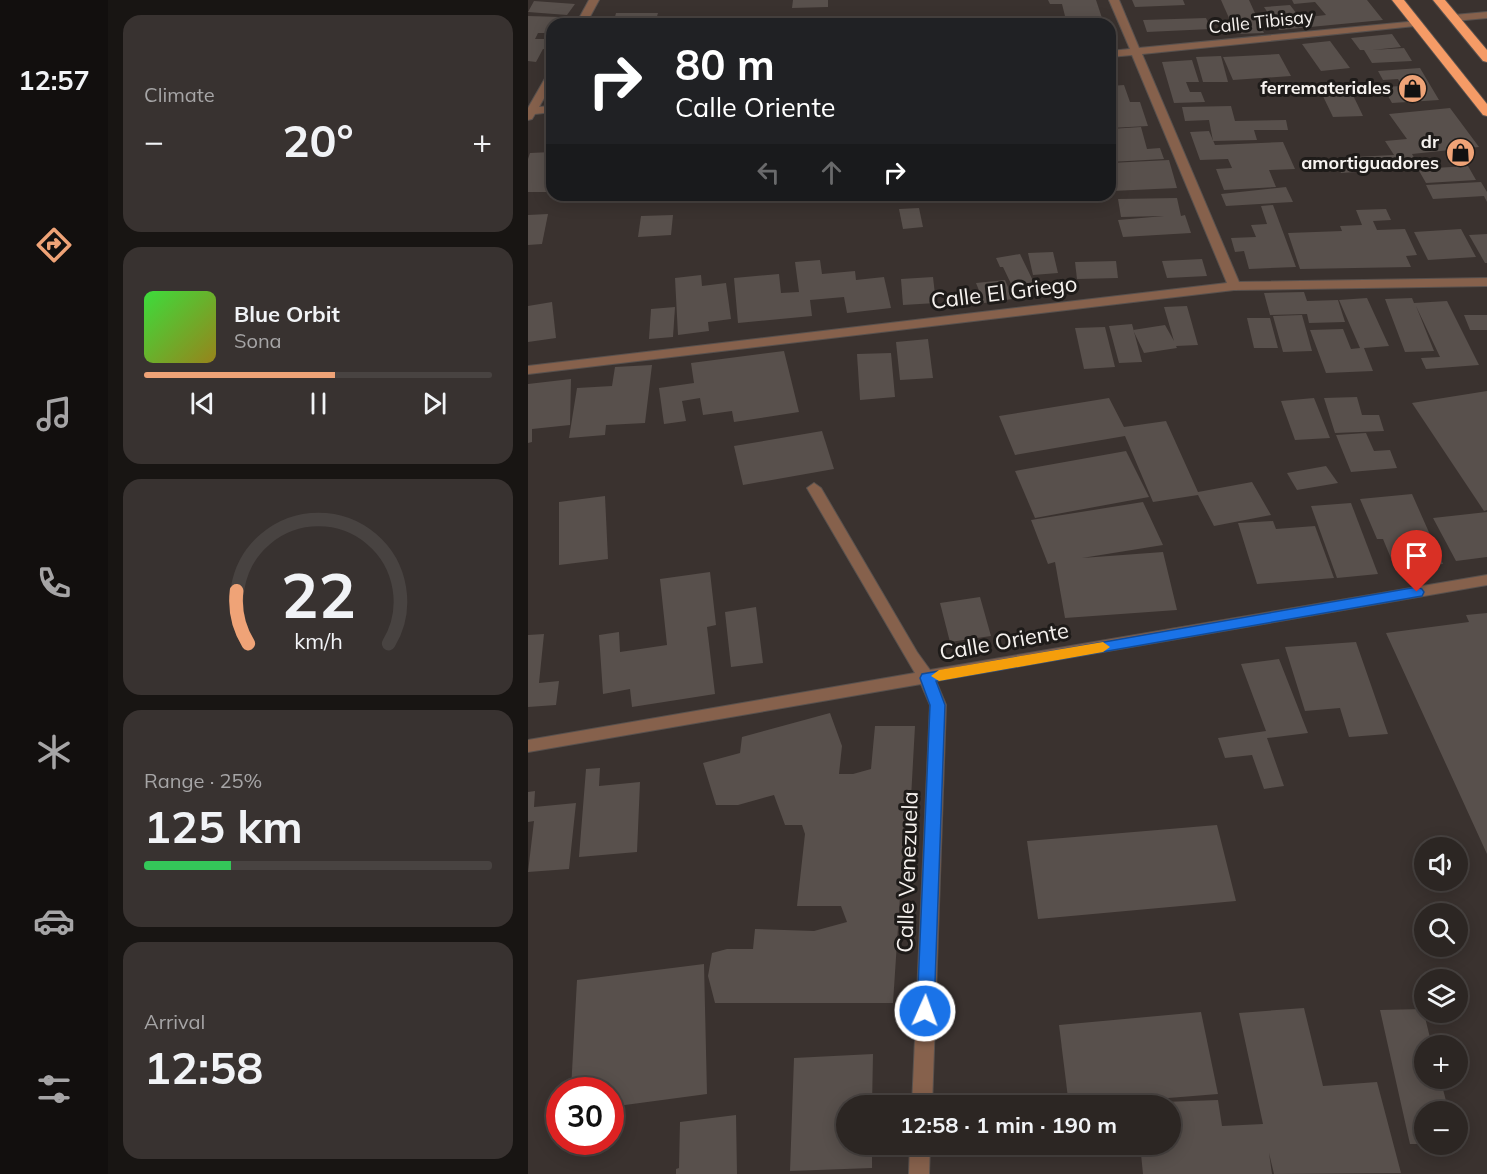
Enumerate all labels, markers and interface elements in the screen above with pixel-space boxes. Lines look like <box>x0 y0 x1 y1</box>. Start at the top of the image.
street label: Calle Tibisay <box>1207 5 1315 38</box>
text: 80 m <box>675 38 775 91</box>
icon: right <box>576 42 654 120</box>
text: 12:57 <box>18 63 90 97</box>
shop icon: ferremateriales <box>1396 72 1428 104</box>
place label: ferremateriales <box>1260 76 1391 99</box>
text: Climate <box>144 82 215 107</box>
text: Calle Oriente <box>675 90 835 124</box>
text: 20° <box>282 112 354 168</box>
text: − <box>144 120 164 161</box>
text: + <box>472 120 492 161</box>
place label: dr amortiguadores <box>1301 130 1440 174</box>
shop icon: dr amortiguadores <box>1444 136 1476 168</box>
icon: left <box>752 156 785 189</box>
icon: ahead <box>815 156 848 189</box>
icon: right <box>878 156 911 189</box>
icon: directions <box>33 224 75 266</box>
street label: Calle El Griego <box>929 269 1079 315</box>
text: Blue Orbit <box>234 300 340 328</box>
text: Sona <box>234 328 282 353</box>
icon: previous <box>186 387 219 420</box>
icon: pause <box>302 387 335 420</box>
icon: next <box>418 387 451 420</box>
icon: music <box>33 393 75 435</box>
pin <box>1391 530 1442 592</box>
icon: arrive <box>1400 539 1433 572</box>
text: 22 <box>281 555 355 634</box>
icon: phone <box>33 562 75 604</box>
street label: Calle Oriente <box>937 616 1071 666</box>
text: km/h <box>294 627 342 654</box>
icon: climate <box>33 731 75 773</box>
text: Range · 25% <box>144 768 262 793</box>
street label: Calle Venezuela <box>890 791 924 953</box>
text: 125 km <box>144 798 303 854</box>
map controls <box>1414 837 1468 1155</box>
button: sound <box>1414 837 1468 891</box>
icon: car <box>33 900 75 942</box>
button: search <box>1414 903 1468 957</box>
button: layers <box>1414 969 1468 1023</box>
position arrow <box>893 979 957 1043</box>
text: Arrival <box>144 1009 205 1034</box>
button: + <box>1414 1035 1468 1089</box>
text: 12:58 <box>144 1039 263 1095</box>
icon: filters <box>33 1068 75 1110</box>
speed limit sign: 30 <box>546 1077 624 1155</box>
button: − <box>1414 1101 1468 1155</box>
text: 12:58 · 1 min · 190 m <box>900 1111 1117 1139</box>

